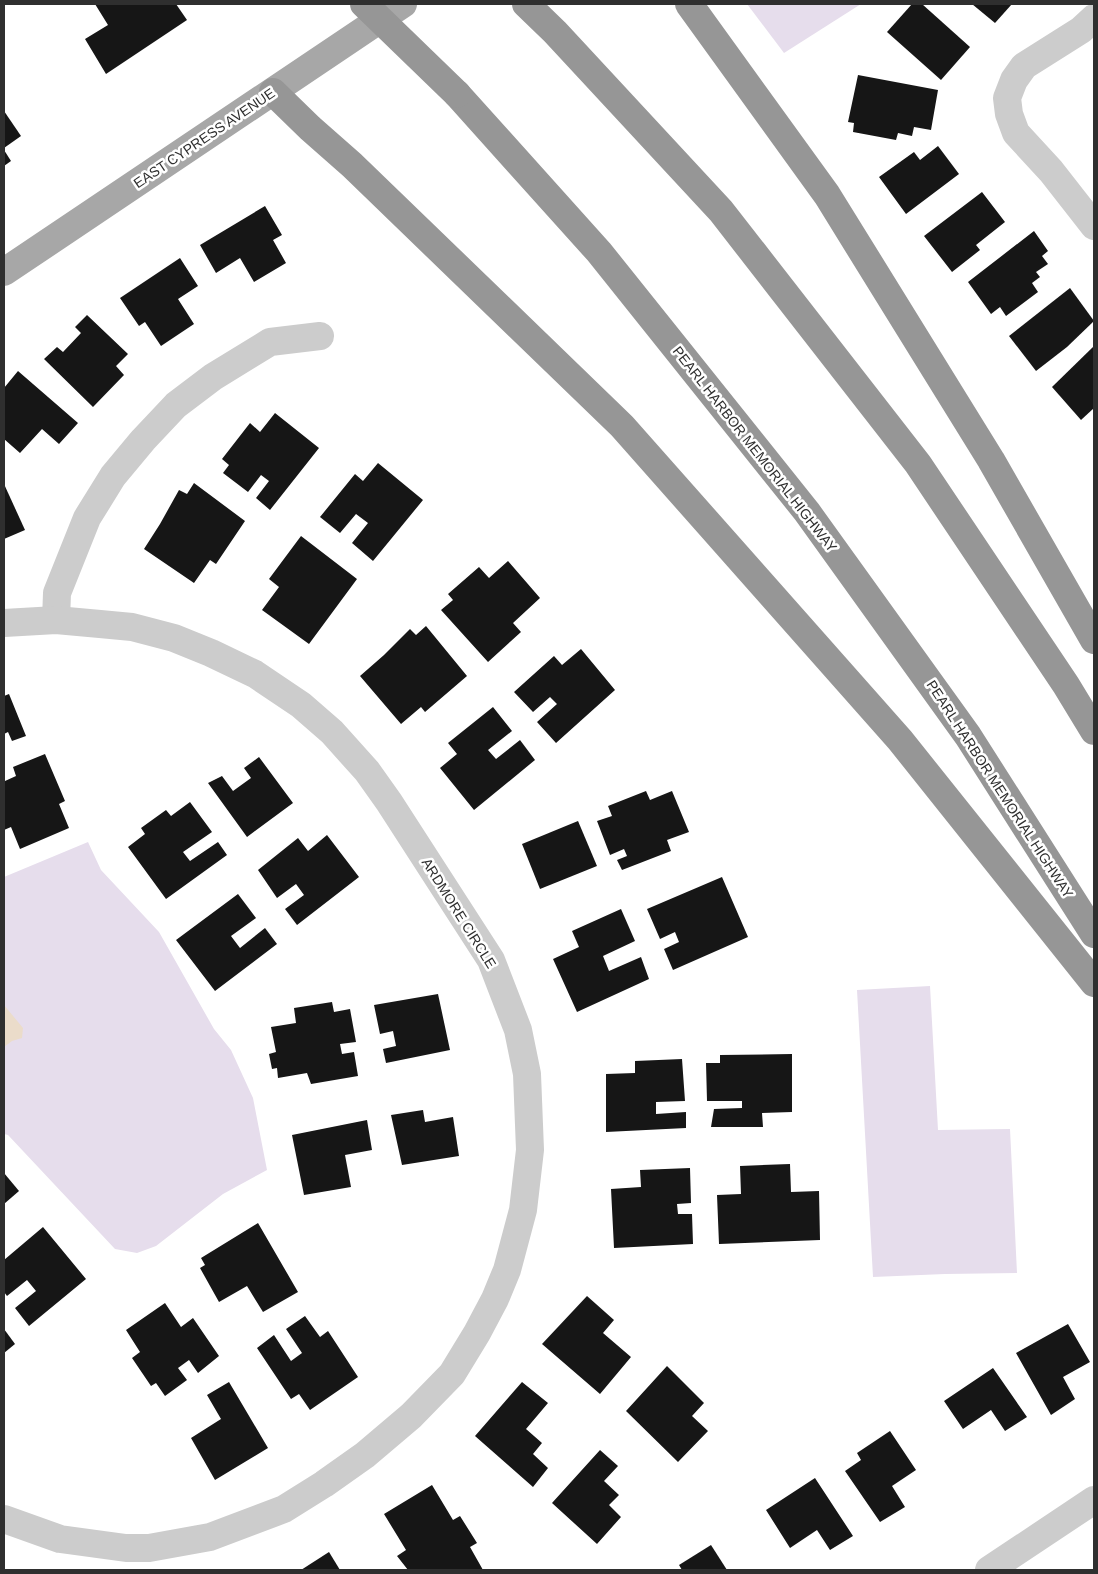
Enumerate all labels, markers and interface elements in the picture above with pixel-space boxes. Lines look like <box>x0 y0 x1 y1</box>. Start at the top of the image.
street label: EAST CYPRESS AVENUE <box>130 85 278 191</box>
street label: PEARL HARBOR MEMORIAL HIGHWAY <box>670 343 841 555</box>
street label: PEARL HARBOR MEMORIAL HIGHWAY <box>923 677 1077 901</box>
street label: ARDMORE CIRCLE <box>419 855 499 971</box>

